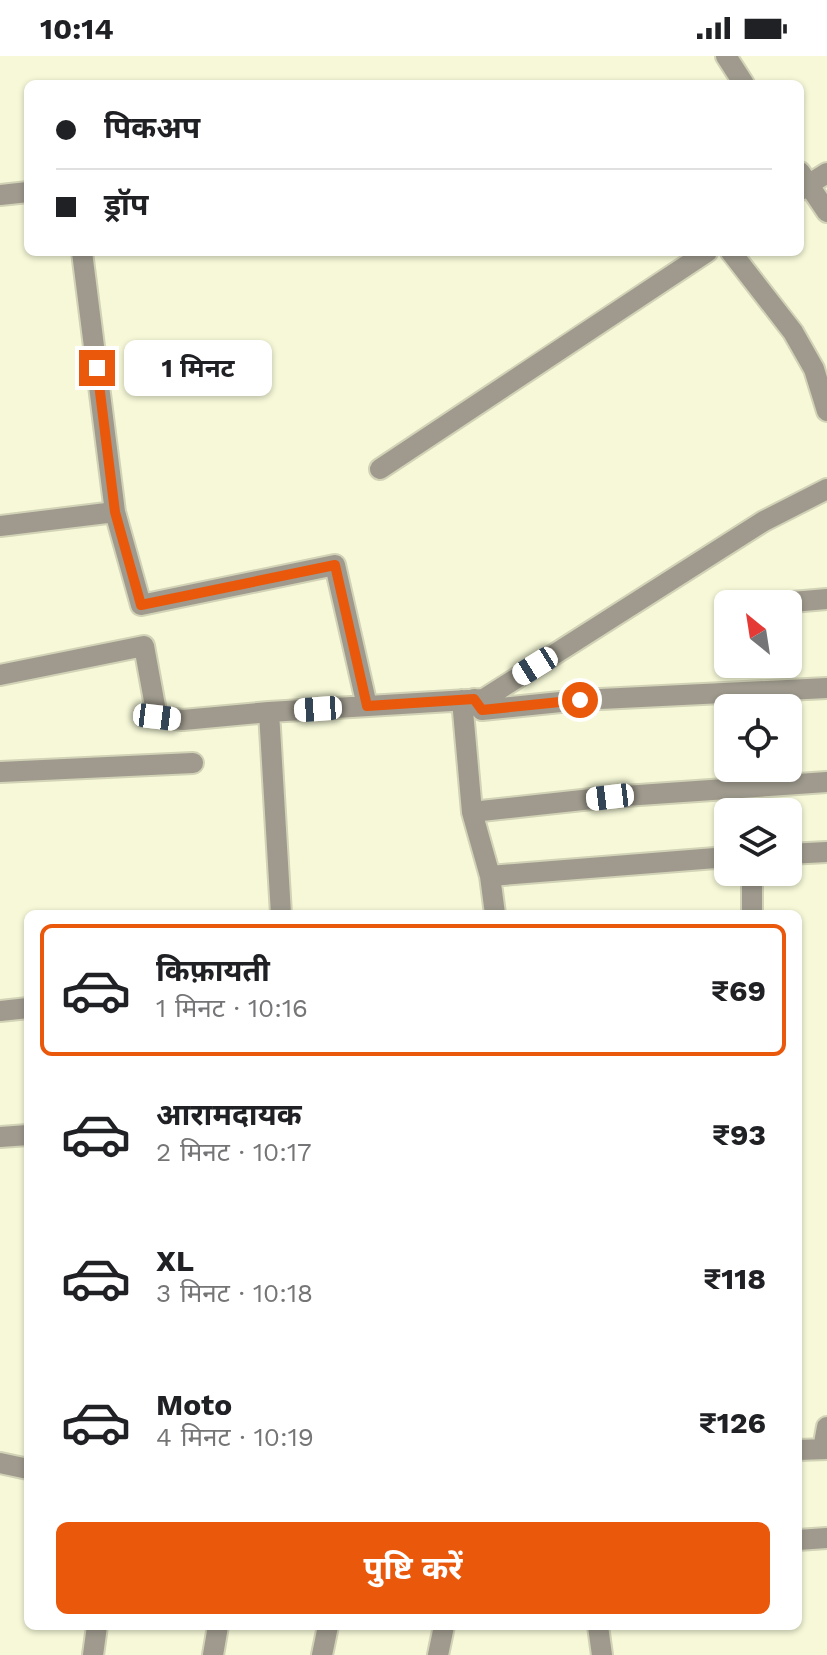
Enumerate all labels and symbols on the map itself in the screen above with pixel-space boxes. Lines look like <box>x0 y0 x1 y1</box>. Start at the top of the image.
callout: 1 मिनट <box>125 340 273 396</box>
route end <box>79 350 115 386</box>
north arrow <box>714 590 802 678</box>
car <box>508 643 562 689</box>
route start <box>562 682 598 718</box>
car <box>293 695 343 723</box>
car <box>132 702 182 732</box>
car <box>585 782 635 812</box>

